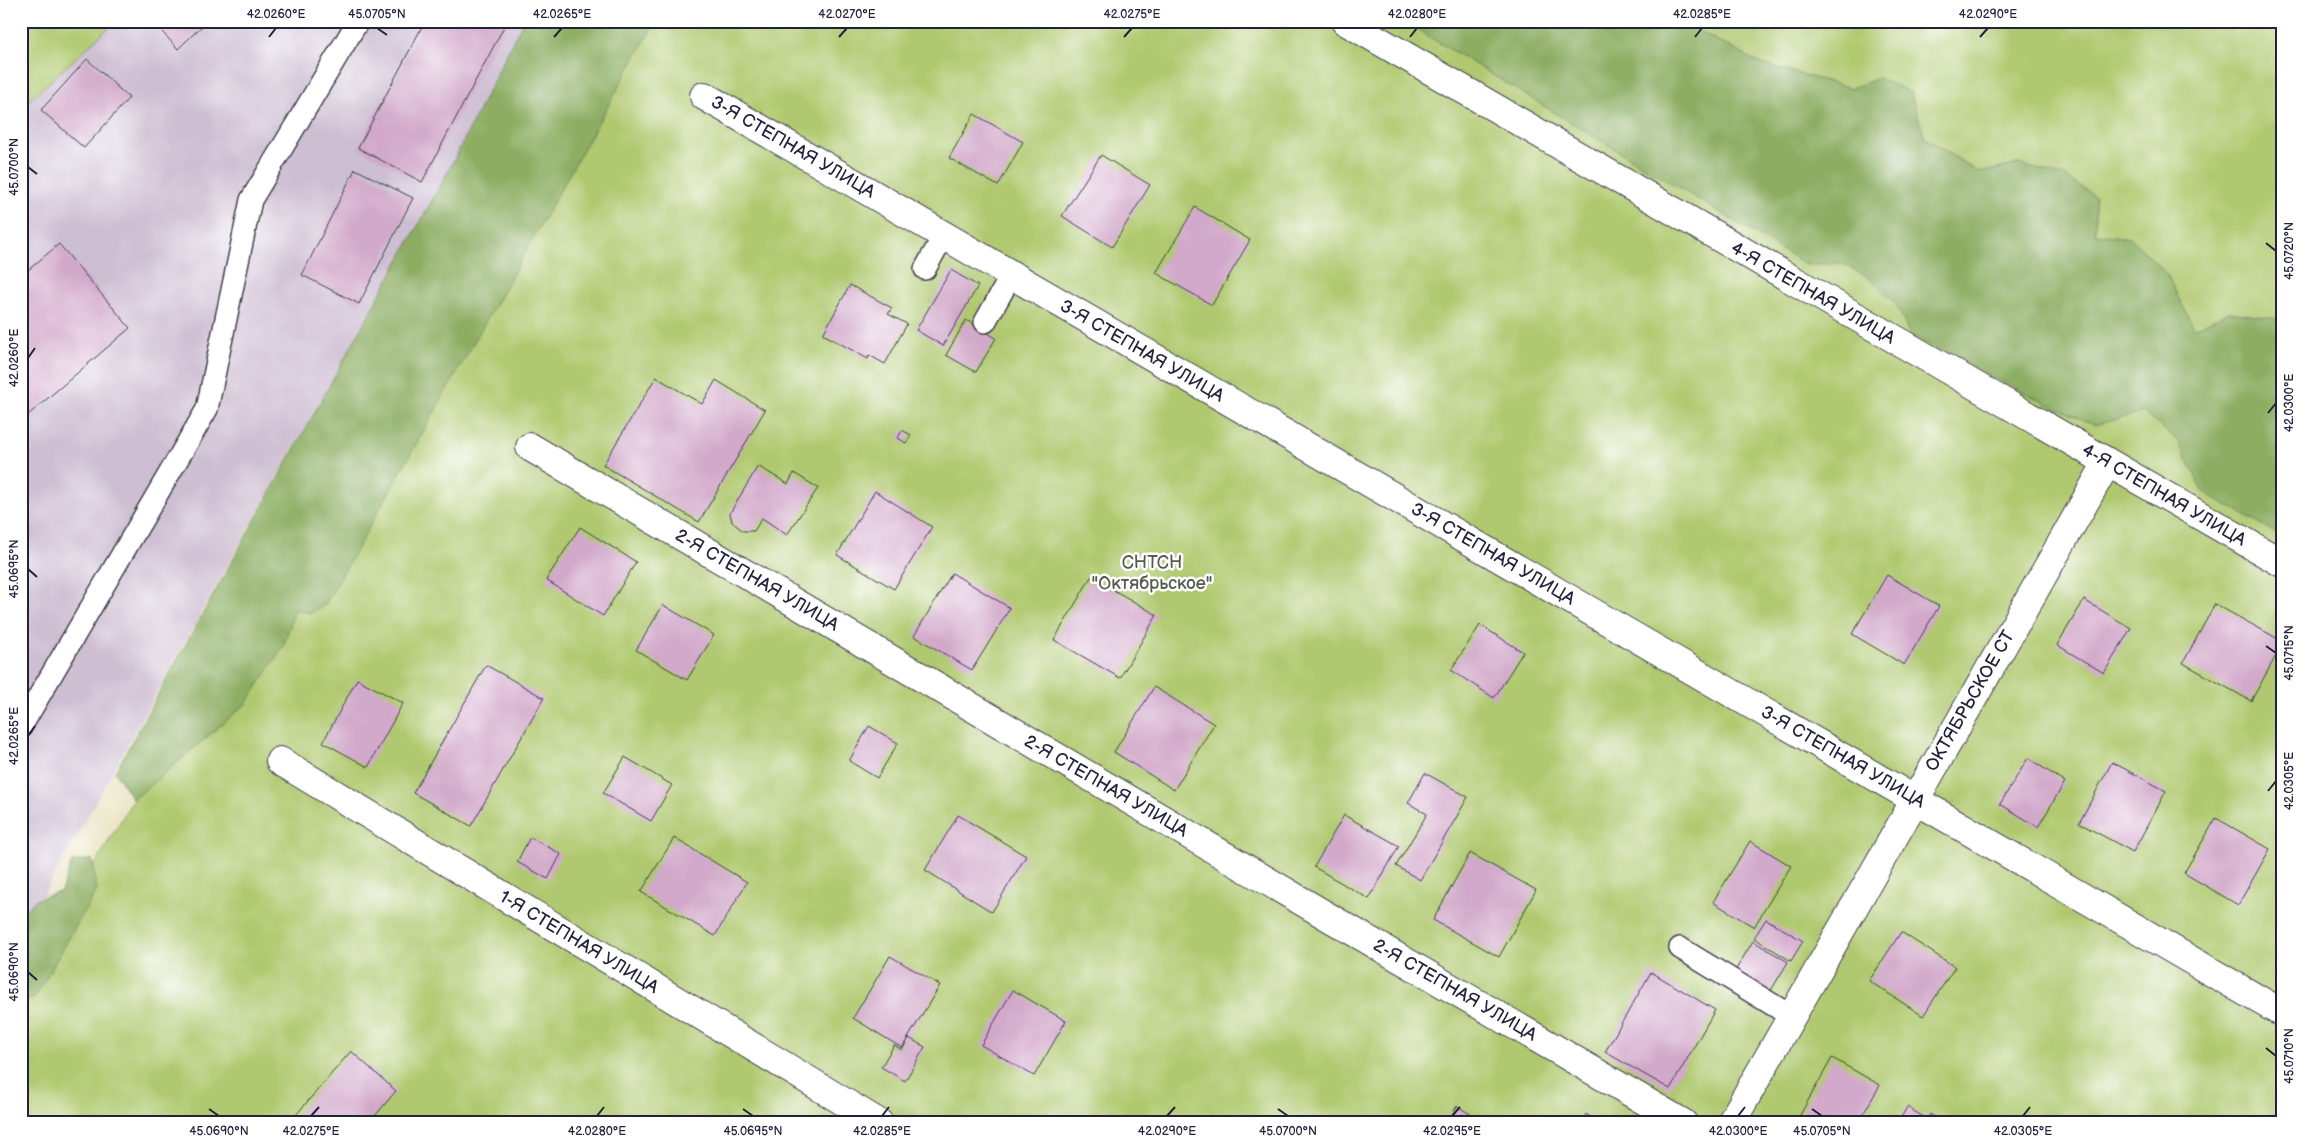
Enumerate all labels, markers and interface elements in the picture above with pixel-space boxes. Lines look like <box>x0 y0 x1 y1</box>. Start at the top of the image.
text: 42.0260°E <box>247 7 305 22</box>
text: 45.0705°N <box>348 7 406 22</box>
text: 42.0265°E <box>533 7 591 22</box>
text: 42.0270°E <box>818 7 876 22</box>
text: 42.0275°E <box>1104 7 1161 22</box>
text: 42.0280°E <box>1388 7 1446 22</box>
text: 42.0285°E <box>1673 7 1731 22</box>
text: 42.0290°E <box>1959 7 2017 22</box>
street label: 3-Я СТЕПНАЯ УЛИЦА <box>707 91 879 203</box>
text: 45.0700°N <box>7 138 22 196</box>
text: 45.0720°N <box>2282 222 2297 280</box>
street label: 4-Я СТЕПНАЯ УЛИЦА <box>1727 237 1899 349</box>
street label: 3-Я СТЕПНАЯ УЛИЦА <box>1056 295 1228 407</box>
text: 42.0260°E <box>7 329 22 387</box>
text: 42.0300°E <box>2282 374 2297 432</box>
street label: 4-Я СТЕПНАЯ УЛИЦА <box>2078 439 2250 551</box>
street label: 3-Я СТЕПНАЯ УЛИЦА <box>1407 498 1579 610</box>
street label: 2-Я СТЕПНАЯ УЛИЦА <box>671 525 843 636</box>
text: 45.0695°N <box>7 539 22 599</box>
park label: СНТСН "Октябрьское" <box>1092 552 1212 594</box>
text: 45.0715°N <box>2282 625 2297 681</box>
street label: ОКТЯБРЬСКОЕ СТ <box>1921 626 2019 775</box>
street label: 3-Я СТЕПНАЯ УЛИЦА <box>1757 701 1929 813</box>
text: 42.0265°E <box>7 707 22 765</box>
street label: 2-Я СТЕПНАЯ УЛИЦА <box>1020 731 1192 842</box>
text: 42.0305°E <box>2282 752 2297 810</box>
street label: 1-Я СТЕПНАЯ УЛИЦА <box>496 886 662 998</box>
street label: 2-Я СТЕПНАЯ УЛИЦА <box>1369 935 1541 1046</box>
text: 45.0690°N <box>7 942 22 1002</box>
text: 45.0710°N <box>2282 1028 2297 1084</box>
text: 45.0690°N <box>189 1124 249 1139</box>
text: 42.0275°E <box>283 1124 340 1139</box>
text: 42.0280°E <box>568 1124 626 1139</box>
text: 45.0695°N <box>723 1124 783 1139</box>
text: 42.0285°E <box>853 1124 911 1139</box>
text: 42.0290°E <box>1138 1124 1196 1139</box>
text: 45.0700°N <box>1259 1124 1317 1139</box>
text: 42.0295°E <box>1423 1124 1481 1139</box>
text: 42.0300°E <box>1709 1124 1767 1139</box>
text: 45.0705°N <box>1793 1124 1851 1139</box>
text: 42.0305°E <box>1994 1124 2052 1139</box>

